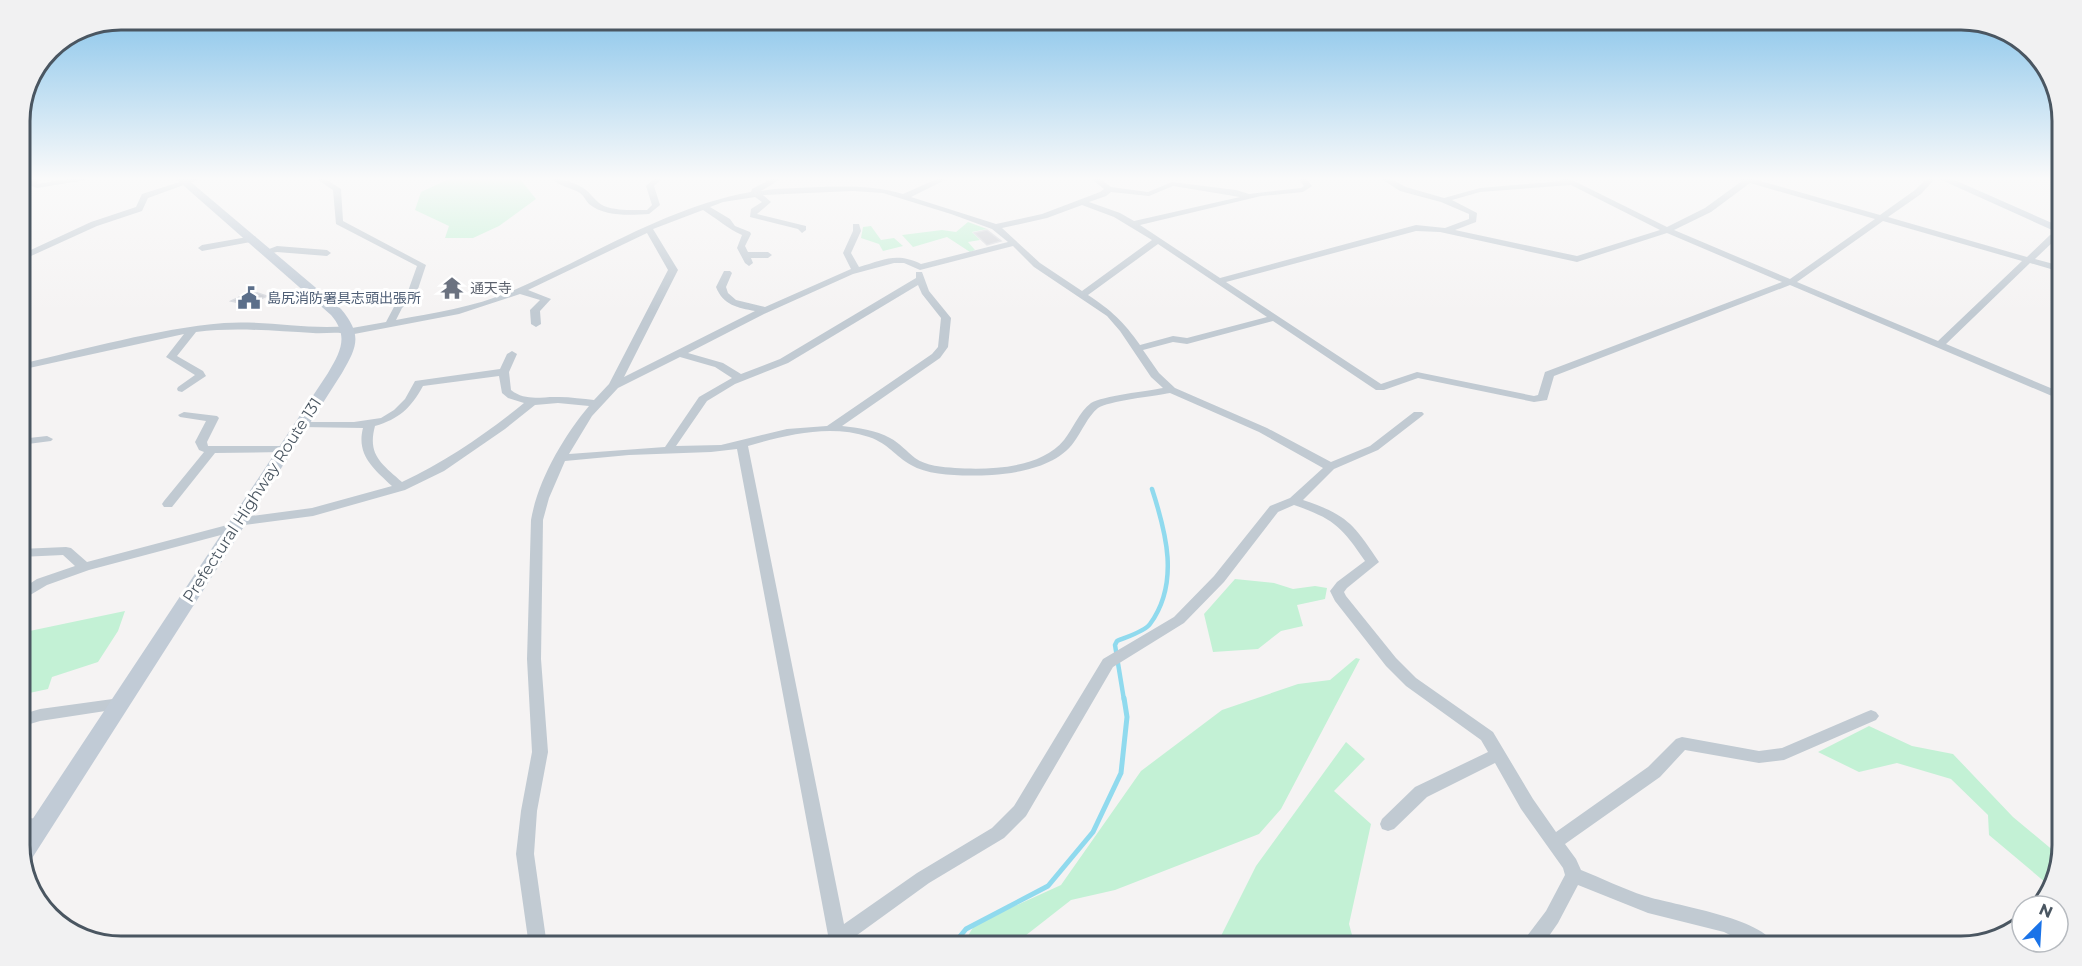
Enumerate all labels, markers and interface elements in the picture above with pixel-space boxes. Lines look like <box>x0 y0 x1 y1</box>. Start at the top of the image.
temple icon: 通天寺 <box>439 275 465 301</box>
place label: 通天寺 <box>470 279 512 297</box>
public building icon: 島尻消防署具志頭出張所 <box>236 285 262 311</box>
place label: 島尻消防署具志頭出張所 <box>267 289 421 307</box>
street label: Prefectural Highway Route 131 <box>179 394 325 606</box>
north arrow <box>2010 894 2070 954</box>
text: N <box>2036 899 2056 922</box>

